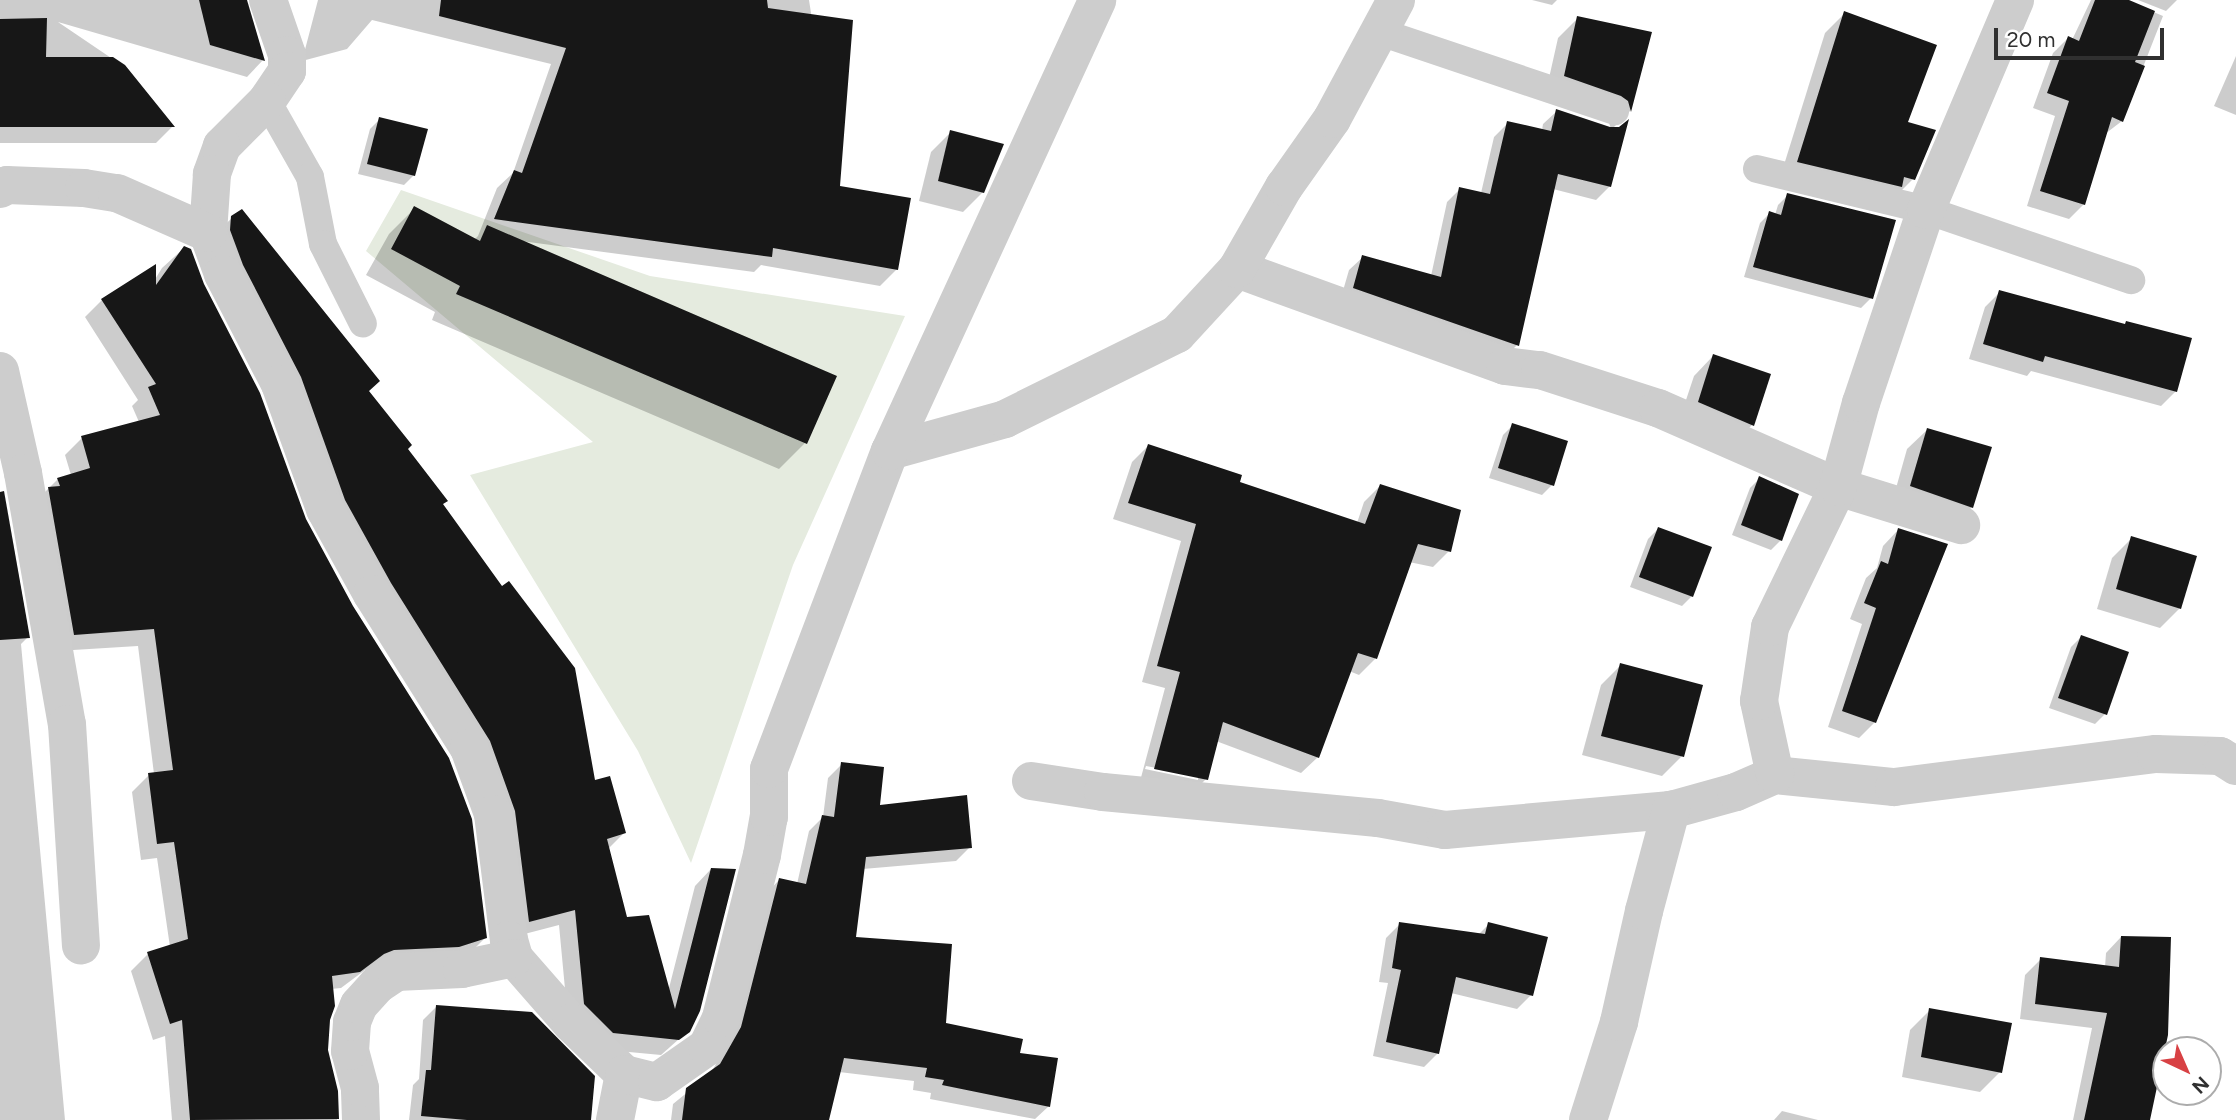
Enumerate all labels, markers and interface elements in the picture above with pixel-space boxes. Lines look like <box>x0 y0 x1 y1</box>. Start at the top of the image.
scale bar <box>1998 14 2168 58</box>
text: 20 m <box>2007 27 2055 52</box>
north arrow <box>2152 1036 2222 1106</box>
text: N <box>2187 1072 2214 1098</box>

